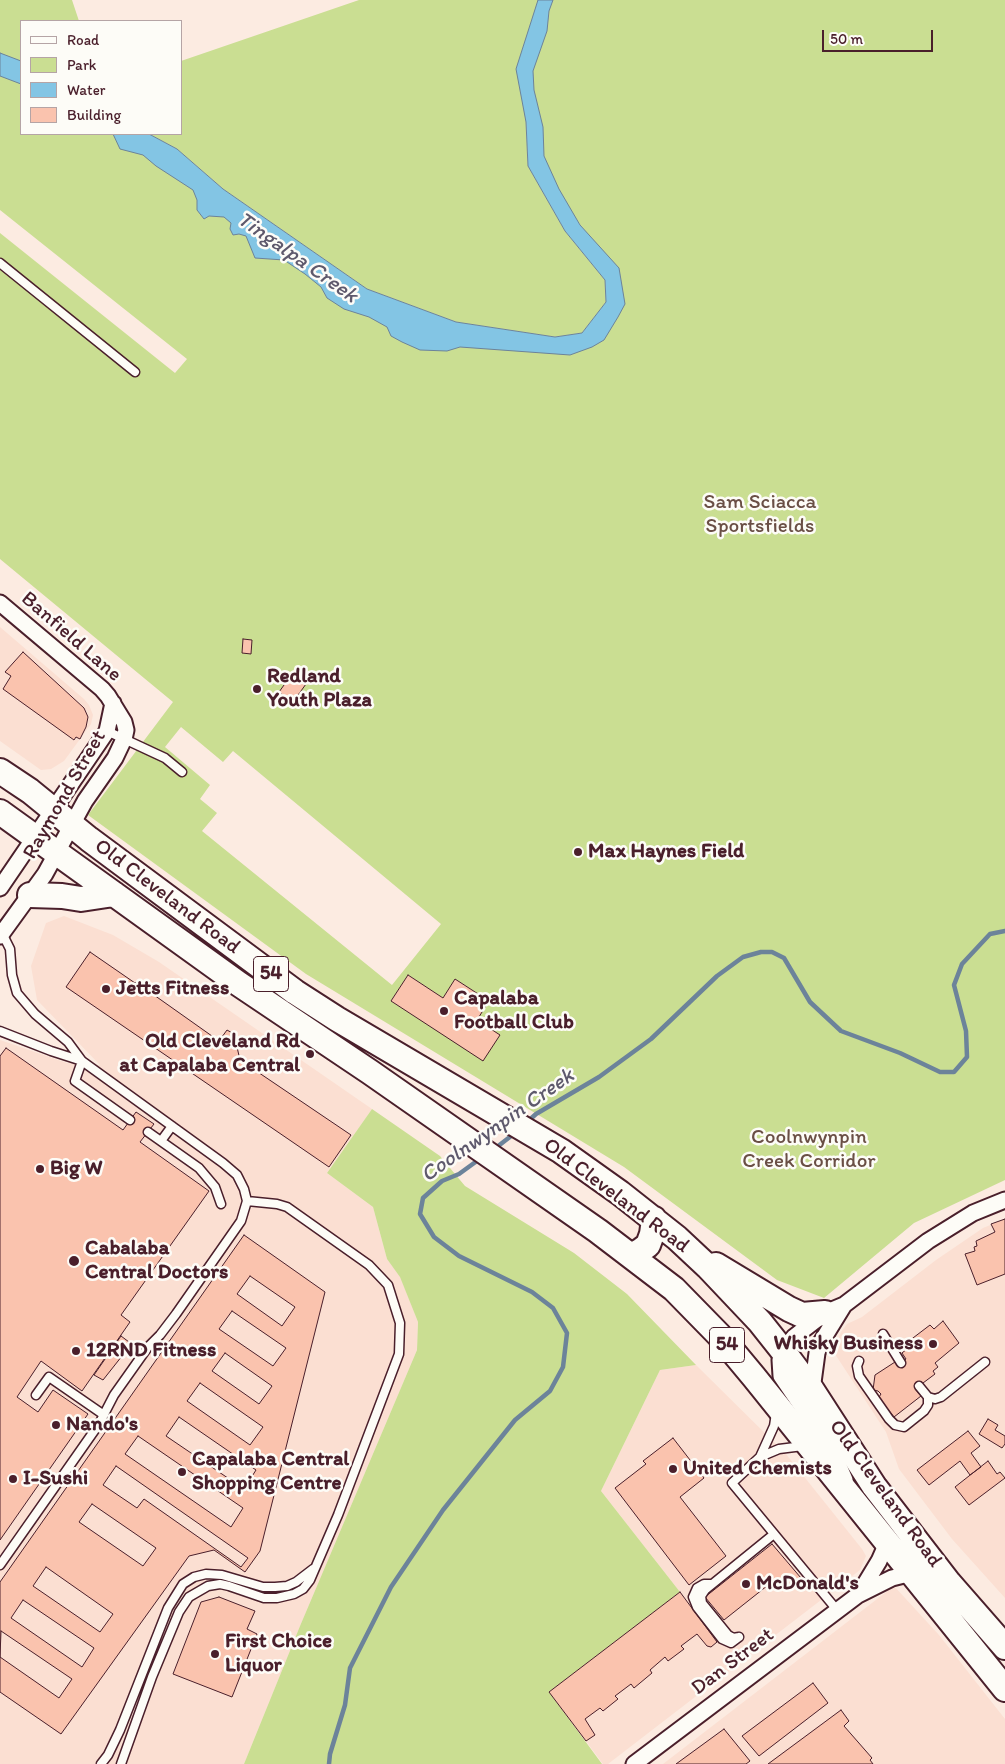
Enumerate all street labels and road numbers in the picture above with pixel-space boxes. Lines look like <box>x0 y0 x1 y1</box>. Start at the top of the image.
street label: Banfield Lane <box>16 586 126 688</box>
street label: Raymond Street <box>18 726 112 864</box>
street label: Old Cleveland Road <box>89 834 245 960</box>
road number: 54 <box>254 956 288 992</box>
street label: Old Cleveland Road <box>538 1133 694 1259</box>
road number: 54 <box>710 1328 744 1362</box>
street label: Old Cleveland Road <box>823 1415 947 1573</box>
street label: Dan Street <box>687 1623 779 1701</box>

